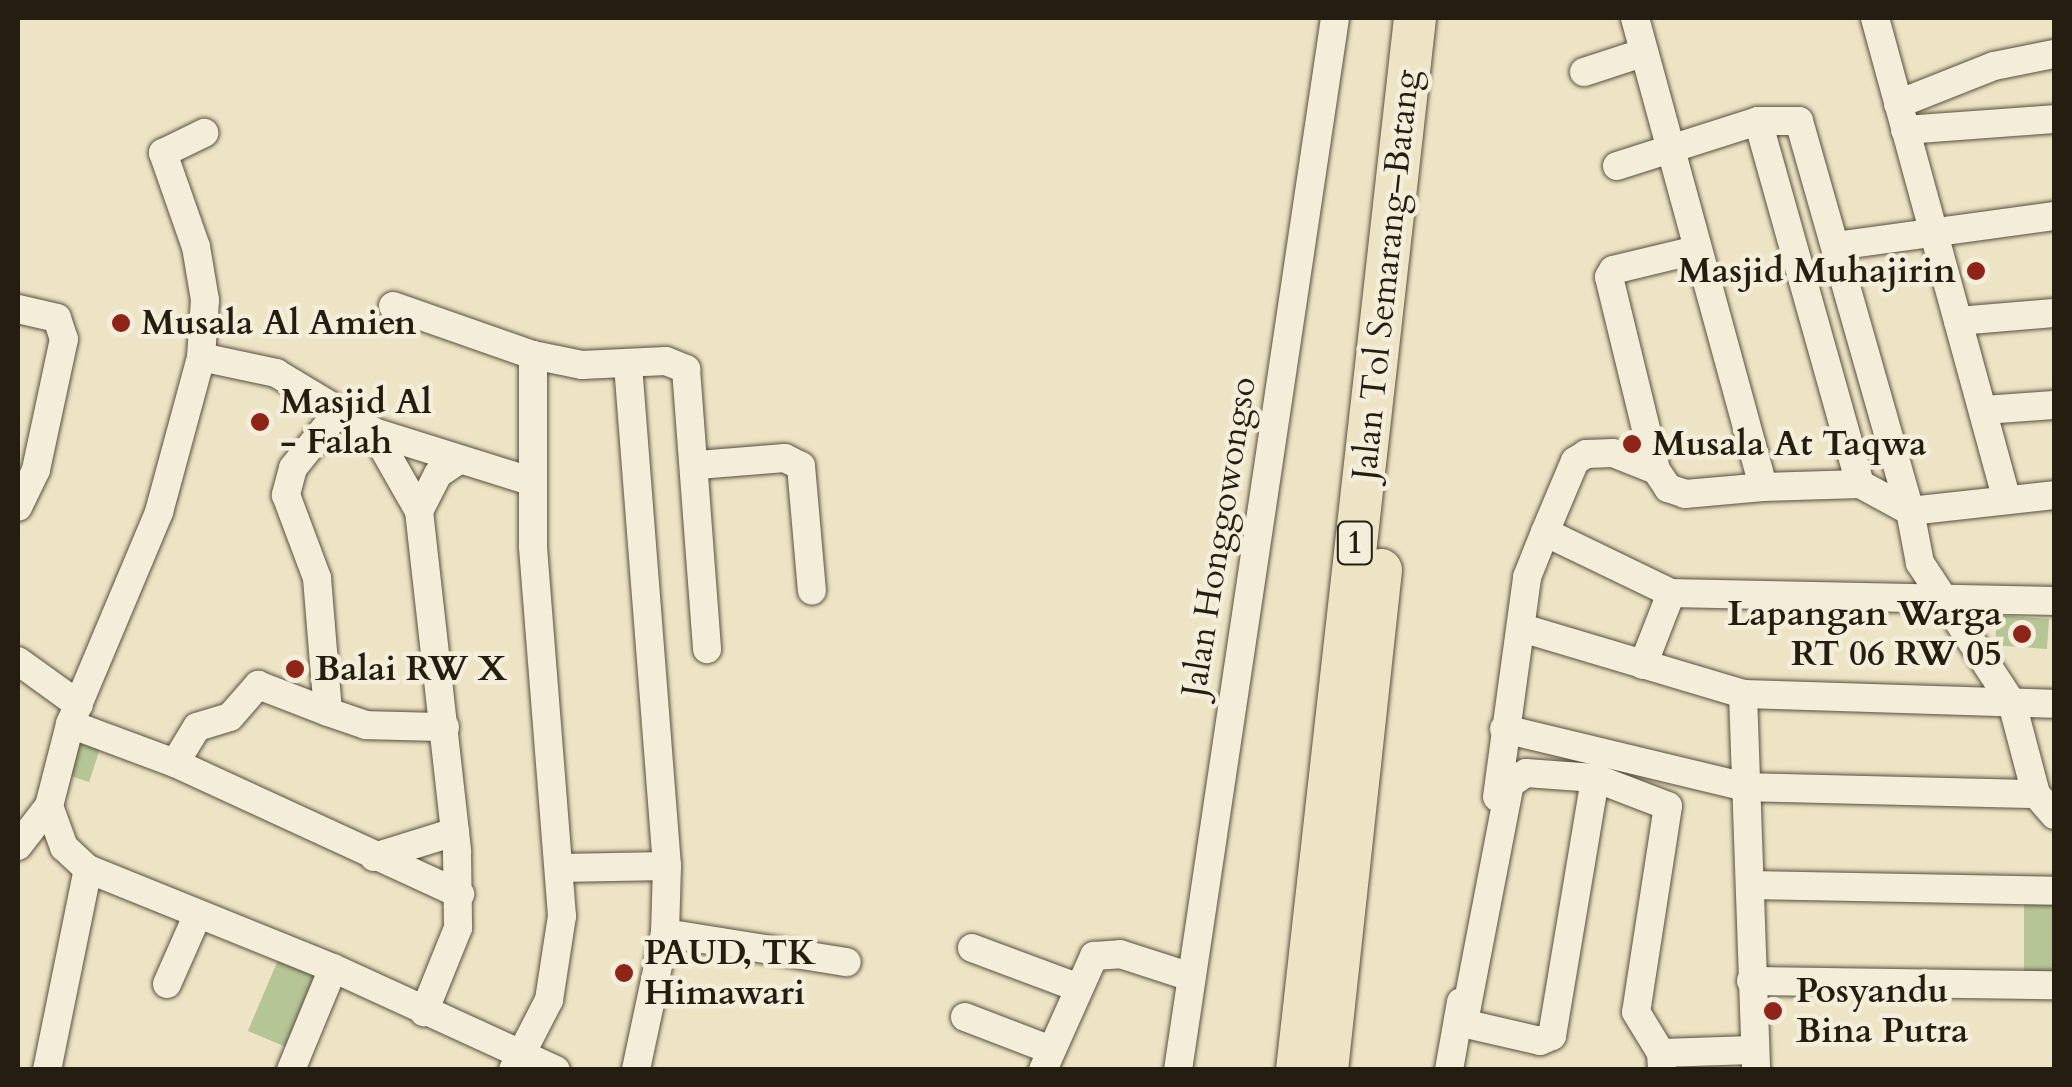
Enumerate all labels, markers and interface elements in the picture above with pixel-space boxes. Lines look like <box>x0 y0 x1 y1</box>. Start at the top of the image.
street label: Jalan Tol Semarang–Batang <box>1344 68 1428 482</box>
place label: Masjid Muhajirin <box>1678 250 1956 292</box>
marker: Masjid Muhajirin <box>1965 260 1987 282</box>
place label: Musala Al Amien <box>141 302 416 344</box>
marker: Musala Al Amien <box>110 312 132 334</box>
street label: Jalan Honggowongso <box>1173 374 1265 700</box>
place label: Masjid Al - Falah <box>280 381 432 463</box>
marker: Masjid Al - Falah <box>249 411 271 433</box>
place label: Musala At Taqwa <box>1652 423 1927 465</box>
marker: Musala At Taqwa <box>1621 433 1643 455</box>
road number: 1 <box>1335 516 1375 570</box>
place label: Lapangan Warga RT 06 RW 05 <box>1727 593 2002 675</box>
marker: Lapangan Warga RT 06 RW 05 <box>2011 623 2033 645</box>
place label: Balai RW X <box>315 648 507 690</box>
marker: Balai RW X <box>284 658 306 680</box>
place label: PAUD, TK Himawari <box>644 932 816 1014</box>
marker: PAUD, TK Himawari <box>613 962 635 984</box>
place label: Posyandu Bina Putra <box>1796 970 1968 1052</box>
marker: Posyandu Bina Putra <box>1760 998 1786 1024</box>

